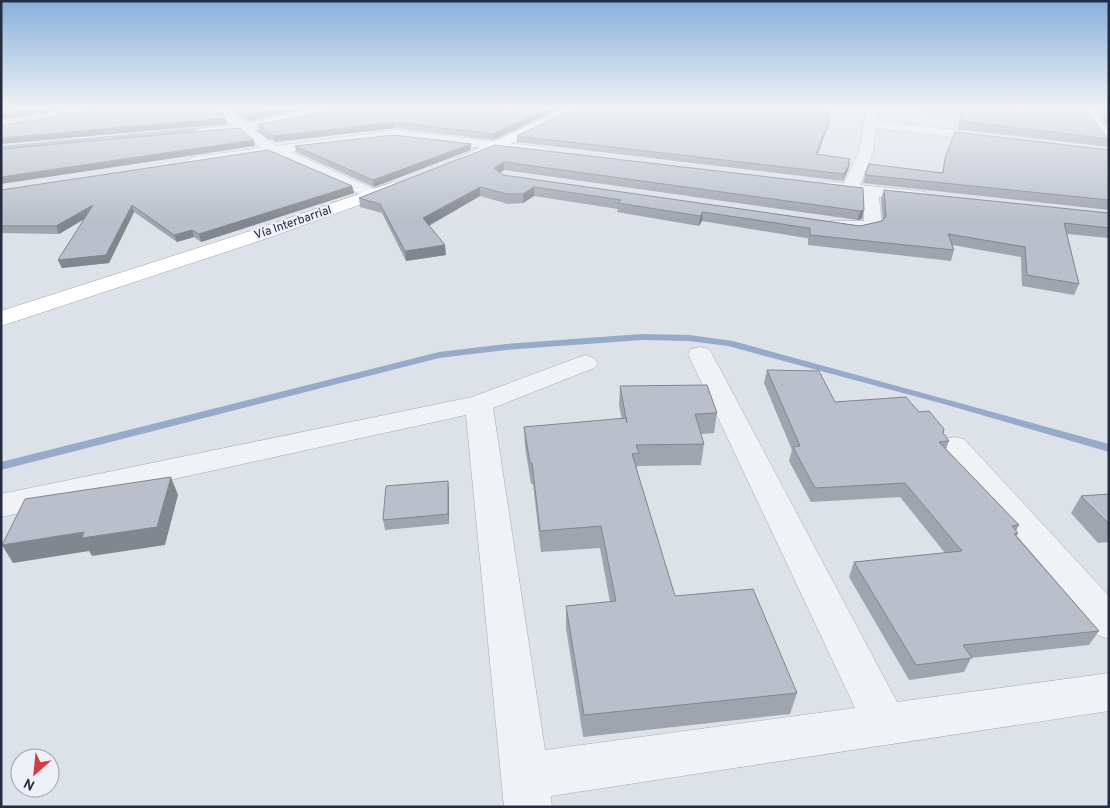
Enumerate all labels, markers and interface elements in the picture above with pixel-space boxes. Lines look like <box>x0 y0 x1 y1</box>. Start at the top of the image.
street label: Vía Interbarrial <box>252 202 334 244</box>
north arrow <box>10 748 60 798</box>
text: N <box>21 773 38 793</box>

